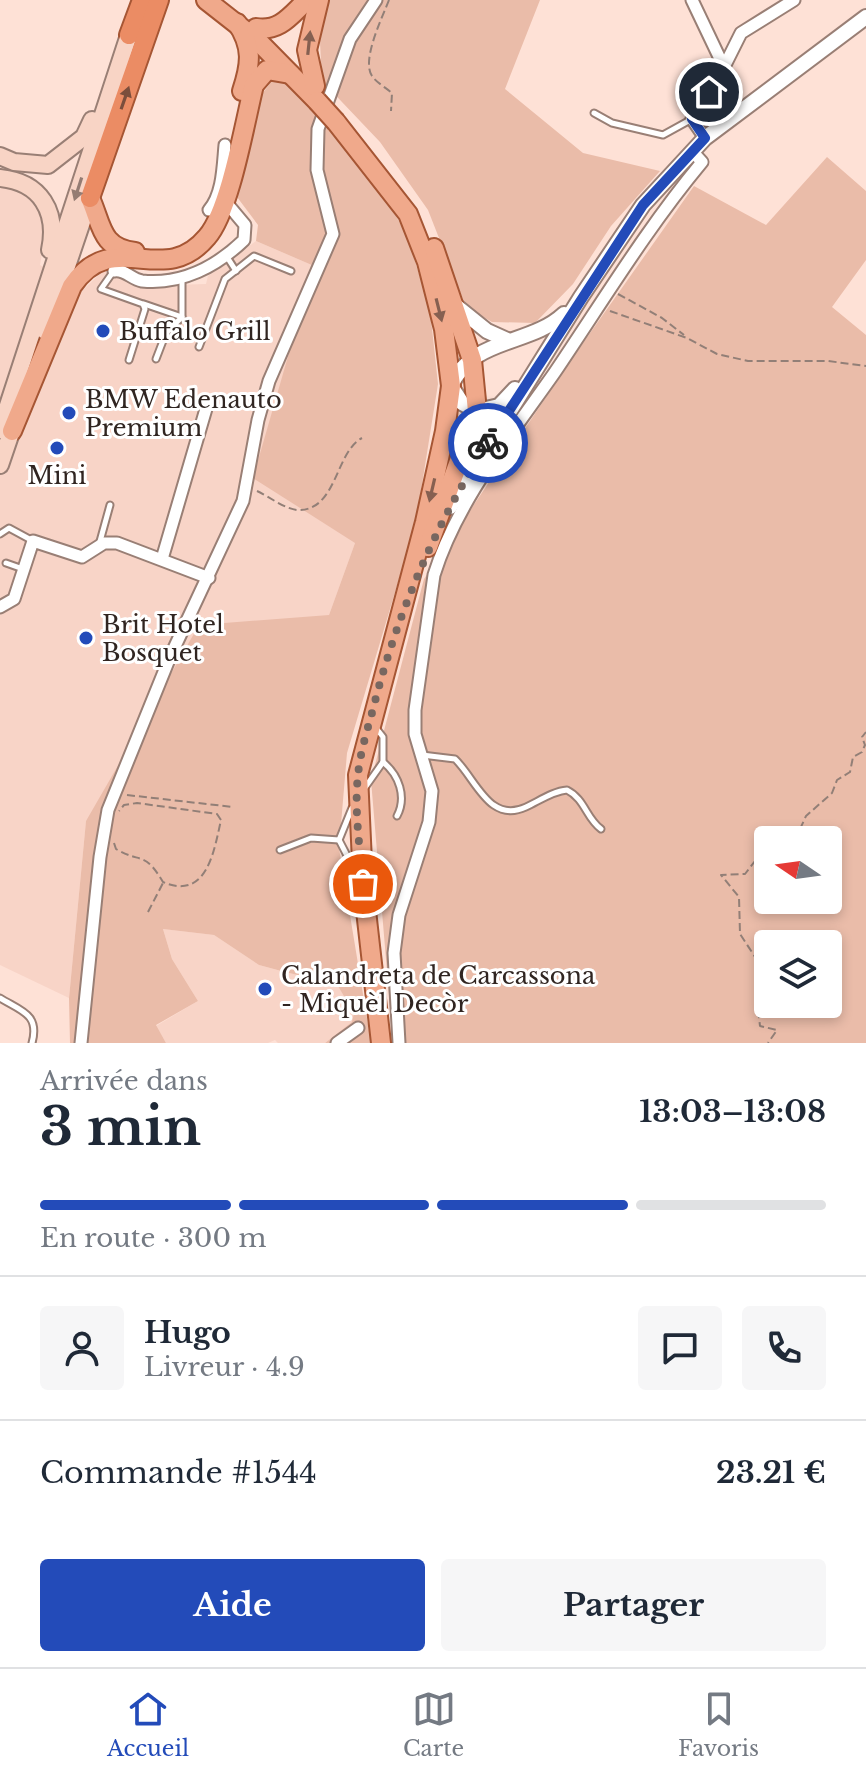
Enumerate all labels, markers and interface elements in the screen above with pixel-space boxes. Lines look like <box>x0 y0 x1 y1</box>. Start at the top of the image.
one-way arrow <box>303 30 316 55</box>
pin <box>675 58 743 126</box>
icon: home <box>687 70 731 114</box>
one-way arrow <box>119 86 131 110</box>
one-way arrow <box>71 178 83 202</box>
one-way arrow <box>433 297 446 322</box>
place label: Buffalo Grill <box>119 317 271 346</box>
marker: Buffalo Grill <box>94 322 112 340</box>
place label: BMW Edenauto Premium <box>85 385 282 442</box>
courier <box>448 403 528 483</box>
marker: BMW Edenauto Premium <box>60 404 78 422</box>
icon: bike <box>466 421 510 465</box>
marker: Mini <box>48 439 66 457</box>
place label: Mini <box>27 461 87 490</box>
one-way arrow <box>425 478 438 503</box>
place label: Brit Hotel Bosquet <box>102 610 224 667</box>
marker: Brit Hotel Bosquet <box>77 629 95 647</box>
north arrow <box>754 826 842 914</box>
map controls <box>754 826 842 1018</box>
pin <box>329 850 397 918</box>
icon: bag <box>341 862 385 906</box>
button: layers <box>754 930 842 1018</box>
place label: Calandreta de Carcassona - Miquèl Decòr <box>281 961 596 1018</box>
marker: Calandreta de Carcassona - Miquèl Decòr <box>256 980 274 998</box>
text: Arrivée dans <box>40 1065 208 1097</box>
text: 13:03–13:08 <box>639 1093 826 1130</box>
text: 3 min <box>40 1095 201 1159</box>
text: En route · 300 m <box>40 1222 266 1254</box>
button: person <box>40 1306 124 1390</box>
button: chat <box>638 1306 722 1390</box>
button: phone <box>742 1306 826 1390</box>
text: Hugo <box>144 1314 231 1351</box>
text: Livreur · 4.9 <box>144 1351 305 1383</box>
text: Commande #1544 <box>40 1454 317 1491</box>
text: 23.21 € <box>716 1454 826 1491</box>
button: Aide <box>40 1559 425 1651</box>
button: Partager <box>441 1559 826 1651</box>
tab: Accueil <box>107 1687 189 1762</box>
tab: Carte <box>403 1687 464 1762</box>
tab: Favoris <box>678 1687 759 1762</box>

